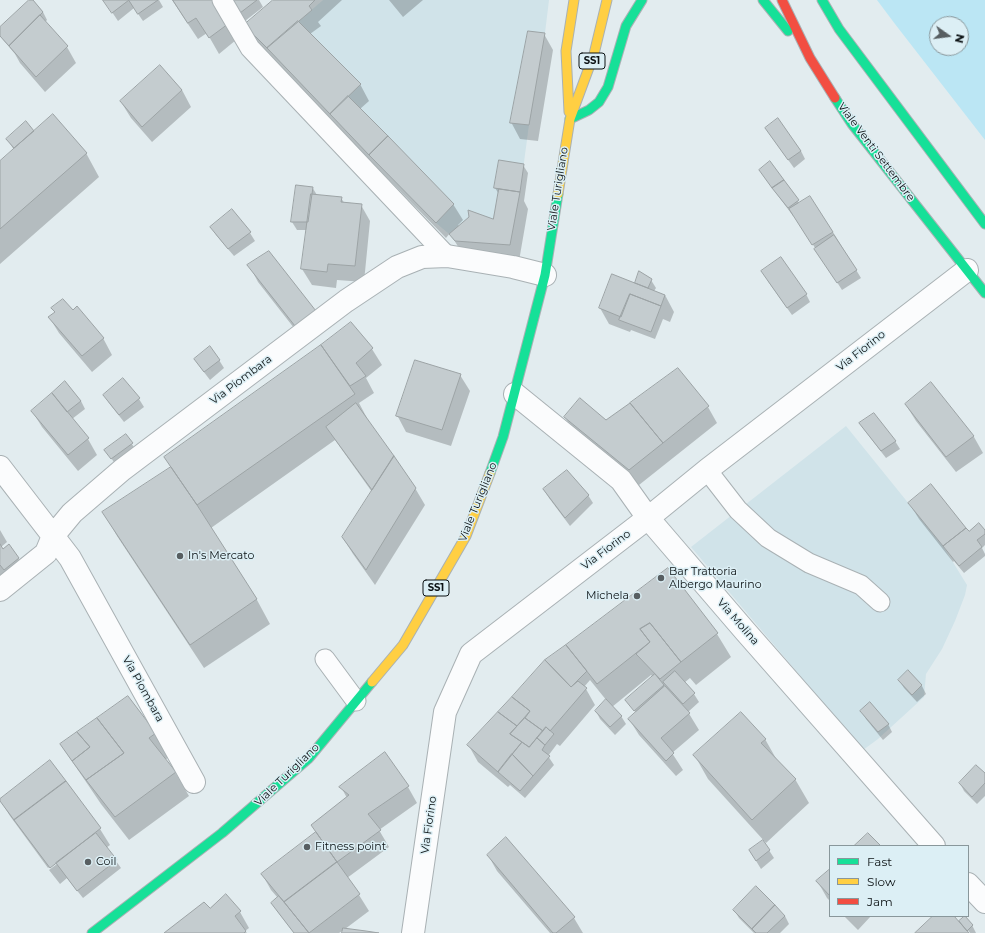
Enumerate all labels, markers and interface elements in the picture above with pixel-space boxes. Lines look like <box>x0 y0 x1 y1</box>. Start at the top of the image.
north arrow <box>929 16 969 56</box>
text: N <box>952 33 968 45</box>
road number: SS1 <box>579 53 605 69</box>
street label: Viale Venti Settembre <box>835 100 917 204</box>
street label: Viale Turigliano <box>545 146 571 232</box>
street label: Via Fiorino <box>834 328 888 374</box>
street label: Via Piombara <box>208 353 274 407</box>
street label: Viale Turigliano <box>456 460 500 544</box>
street label: Via Fiorino <box>579 527 633 573</box>
place label: In's Mercato <box>188 549 254 563</box>
marker: In's Mercato <box>175 551 185 561</box>
place label: Bar Trattoria Albergo Maurino <box>669 565 762 591</box>
marker: Bar Trattoria Albergo Maurino <box>656 573 666 583</box>
road number: SS1 <box>423 580 449 596</box>
place label: Michela <box>586 589 629 603</box>
marker: Michela <box>632 591 642 601</box>
street label: Via Molina <box>714 596 762 648</box>
street label: Via Piombara <box>119 654 167 724</box>
street label: Viale Turigliano <box>252 741 322 809</box>
street label: Via Fiorino <box>418 795 440 855</box>
place label: Fitness point <box>315 840 386 854</box>
marker: Fitness point <box>302 842 312 852</box>
legend <box>829 845 969 917</box>
text: Fast <box>867 854 892 869</box>
place label: Coil <box>96 855 116 869</box>
marker: Coil <box>83 857 93 867</box>
text: Slow <box>867 874 896 889</box>
text: Jam <box>867 894 893 909</box>

